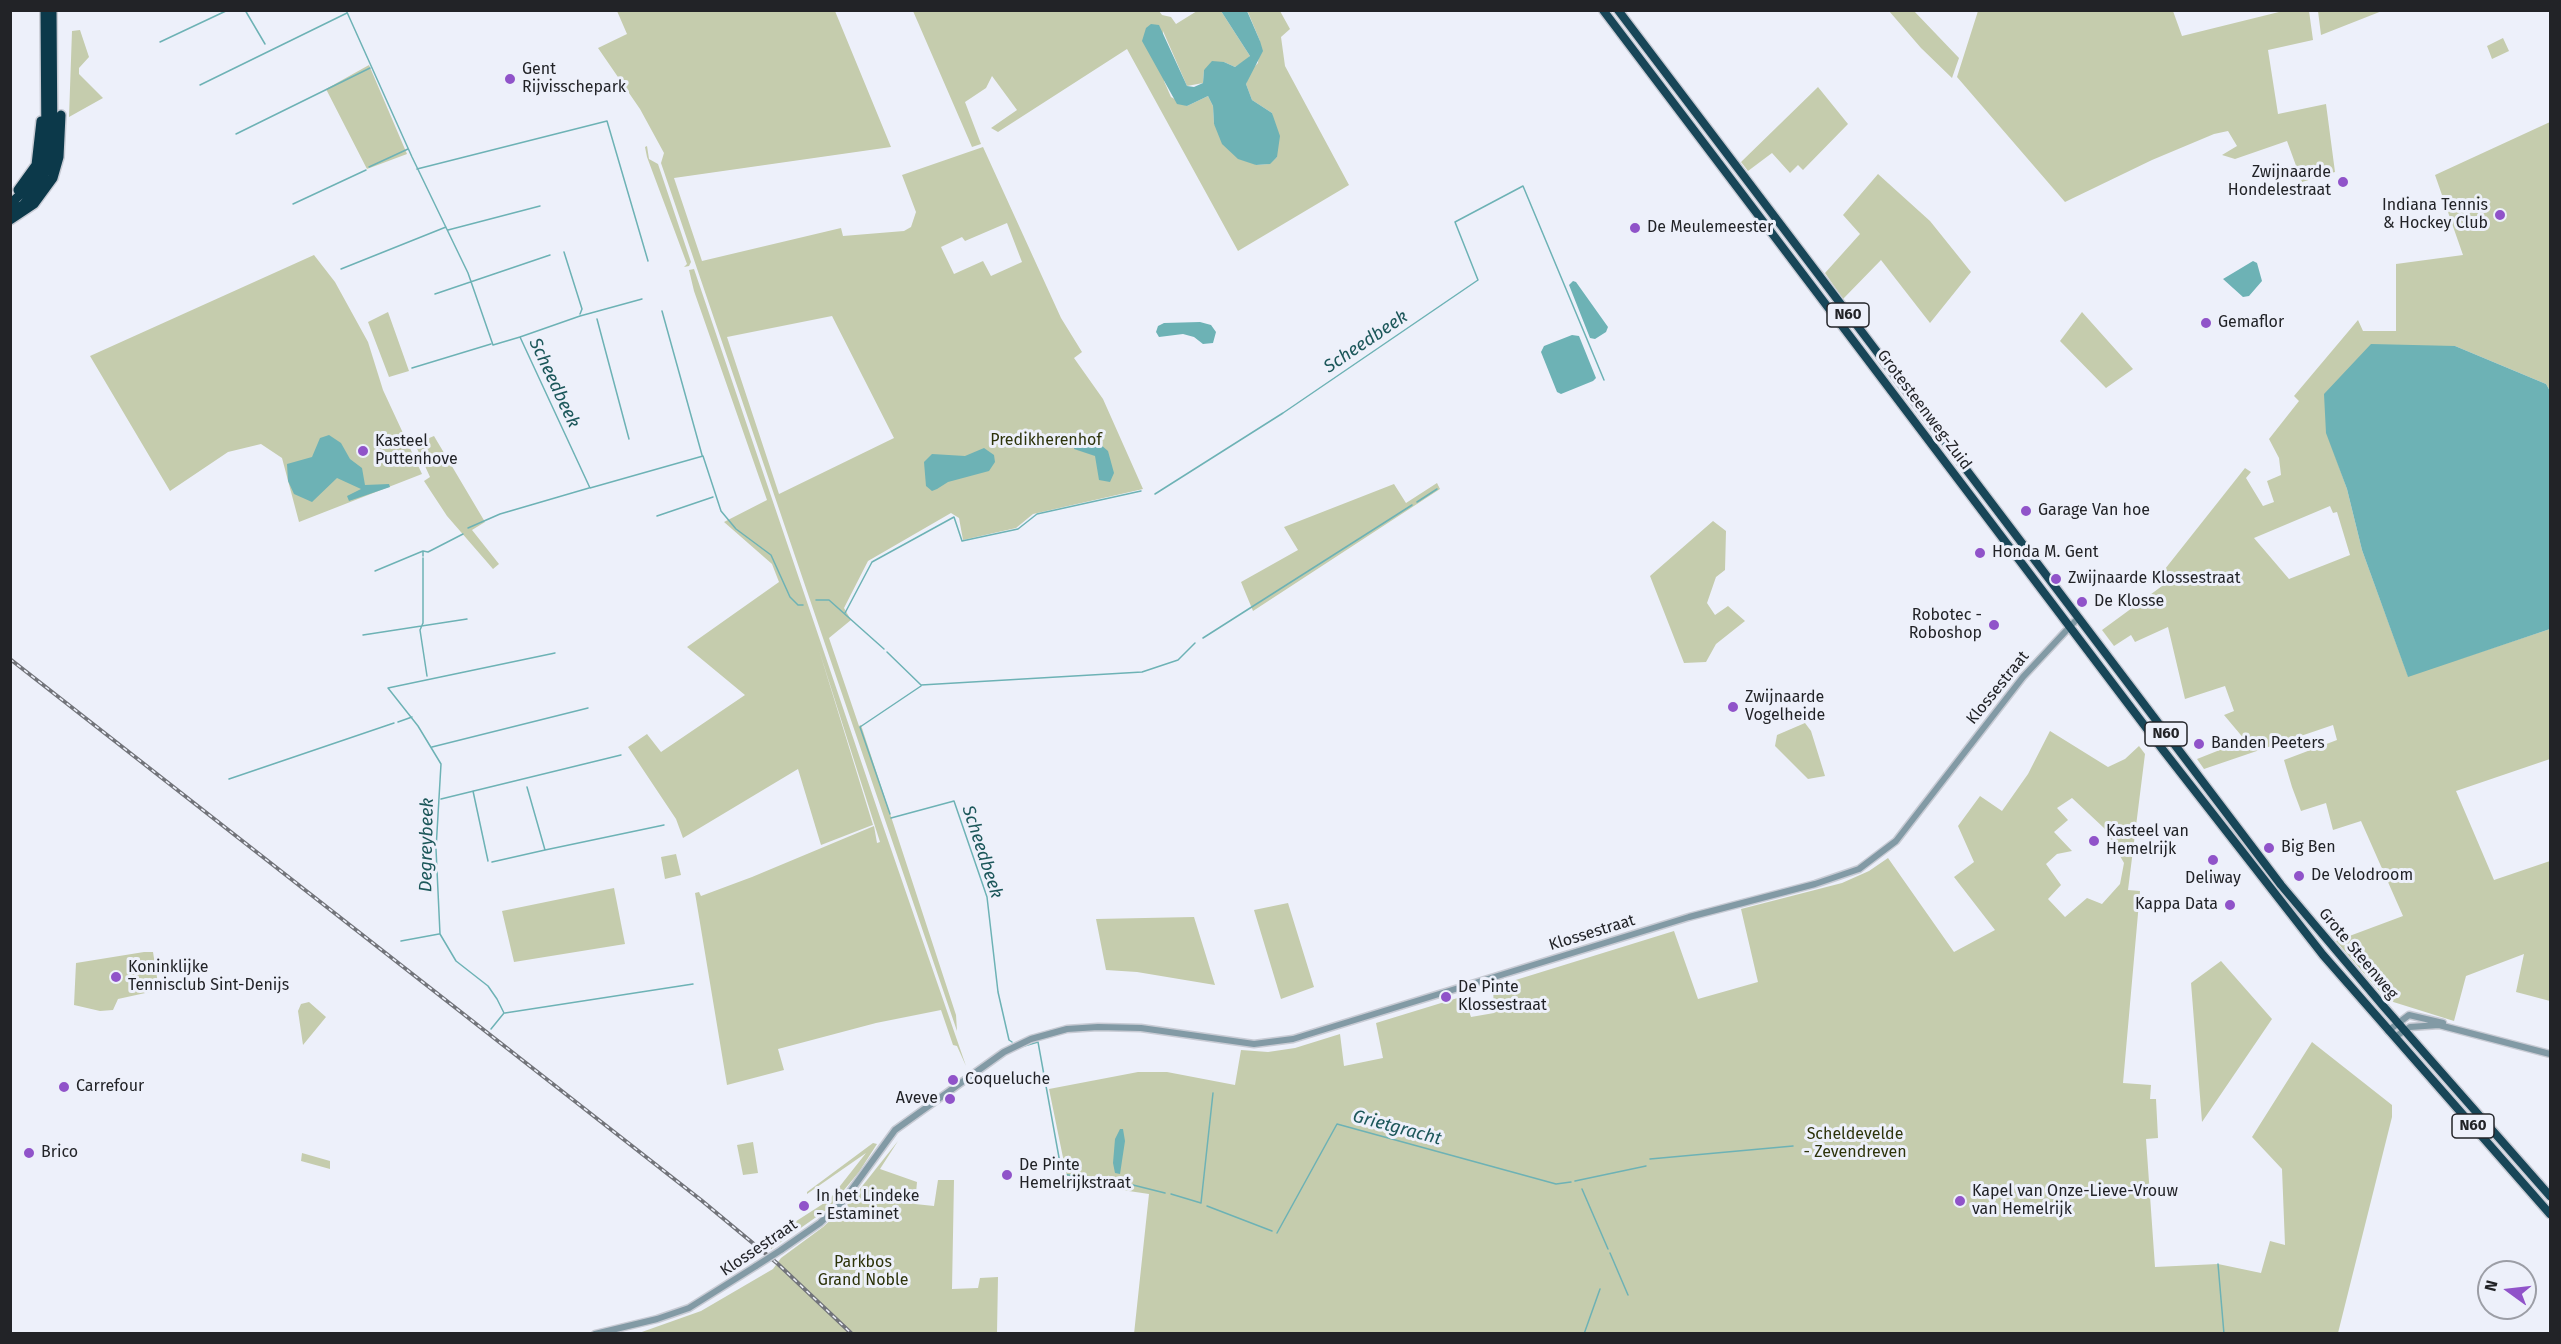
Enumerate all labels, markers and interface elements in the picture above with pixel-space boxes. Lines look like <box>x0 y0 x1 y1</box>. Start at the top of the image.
place label: Gent Rijvisschepark <box>522 60 626 98</box>
marker: Gent Rijvisschepark <box>503 72 517 86</box>
place label: Zwijnaarde Hondelestraat <box>2228 163 2331 201</box>
marker: Zwijnaarde Hondelestraat <box>2336 175 2350 189</box>
place label: Indiana Tennis & Hockey Club <box>2382 196 2488 234</box>
marker: Indiana Tennis & Hockey Club <box>2493 208 2507 222</box>
place label: De Meulemeester <box>1647 218 1773 238</box>
marker: De Meulemeester <box>1628 221 1642 235</box>
road number: N60 <box>1827 303 1869 327</box>
water label: Scheedbeek <box>1320 306 1412 378</box>
place label: Gemaflor <box>2218 313 2284 333</box>
marker: Gemaflor <box>2199 316 2213 330</box>
water label: Scheedbeek <box>524 335 584 431</box>
street label: Grotesteenweg-Zuid <box>1873 346 1975 474</box>
park label: Predikherenhof <box>990 431 1102 451</box>
place label: Kasteel Puttenhove <box>375 432 458 470</box>
marker: Kasteel Puttenhove <box>356 444 370 458</box>
place label: Garage Van hoe <box>2038 501 2150 521</box>
marker: Garage Van hoe <box>2019 504 2033 518</box>
place label: Honda M. Gent <box>1992 543 2099 563</box>
marker: Honda M. Gent <box>1973 546 1987 560</box>
place label: Zwijnaarde Klossestraat <box>2068 569 2240 589</box>
marker: Zwijnaarde Klossestraat <box>2049 572 2063 586</box>
place label: De Klosse <box>2094 592 2164 612</box>
marker: De Klosse <box>2075 595 2089 609</box>
place label: Robotec - Roboshop <box>1909 606 1982 644</box>
marker: Robotec - Roboshop <box>1987 618 2001 632</box>
street label: Klossestraat <box>1963 647 2033 729</box>
place label: Zwijnaarde Vogelheide <box>1745 688 1825 726</box>
marker: Zwijnaarde Vogelheide <box>1726 700 1740 714</box>
road number: N60 <box>2145 722 2187 746</box>
place label: Banden Peeters <box>2211 734 2325 754</box>
marker: Banden Peeters <box>2192 737 2206 751</box>
water label: Degreybeek <box>415 798 439 892</box>
water label: Scheedbeek <box>957 803 1007 901</box>
place label: Kasteel van Hemelrijk <box>2106 822 2189 860</box>
marker: Kasteel van Hemelrijk <box>2087 834 2101 848</box>
place label: Big Ben <box>2281 838 2336 858</box>
marker: Big Ben <box>2262 841 2276 855</box>
marker: Deliway <box>2206 853 2220 867</box>
place label: De Velodroom <box>2311 866 2413 886</box>
place label: Deliway <box>2185 869 2241 889</box>
marker: De Velodroom <box>2292 869 2306 883</box>
place label: Kappa Data <box>2135 895 2218 915</box>
marker: Kappa Data <box>2223 898 2237 912</box>
street label: Grote Steenweg <box>2314 904 2402 1004</box>
street label: Klossestraat <box>1547 911 1637 955</box>
place label: Koninklijke Tennisclub Sint-Denijs <box>128 958 289 996</box>
marker: Koninklijke Tennisclub Sint-Denijs <box>109 970 123 984</box>
place label: De Pinte Klossestraat <box>1458 978 1547 1016</box>
marker: De Pinte Klossestraat <box>1439 990 1453 1004</box>
place label: Coqueluche <box>965 1070 1050 1090</box>
marker: Coqueluche <box>946 1073 960 1087</box>
place label: Carrefour <box>76 1077 144 1097</box>
marker: Carrefour <box>57 1080 71 1094</box>
place label: Aveve <box>896 1089 938 1109</box>
marker: Aveve <box>943 1092 957 1106</box>
water label: Grietgracht <box>1350 1106 1444 1150</box>
road number: N60 <box>2452 1114 2494 1138</box>
park label: Scheldevelde - Zevendreven <box>1803 1125 1907 1163</box>
place label: Brico <box>41 1143 78 1163</box>
marker: Brico <box>22 1146 36 1160</box>
place label: De Pinte Hemelrijkstraat <box>1019 1156 1131 1194</box>
marker: De Pinte Hemelrijkstraat <box>1000 1168 1014 1182</box>
place label: Kapel van Onze-Lieve-Vrouw van Hemelrijk <box>1972 1182 2178 1220</box>
place label: In het Lindeke - Estaminet <box>816 1187 919 1225</box>
marker: Kapel van Onze-Lieve-Vrouw van Hemelrijk <box>1953 1194 1967 1208</box>
marker: In het Lindeke - Estaminet <box>797 1199 811 1213</box>
street label: Klossestraat <box>717 1215 801 1281</box>
park label: Parkbos Grand Noble <box>818 1253 908 1291</box>
north arrow <box>2477 1260 2537 1320</box>
text: N <box>2481 1278 2502 1293</box>

